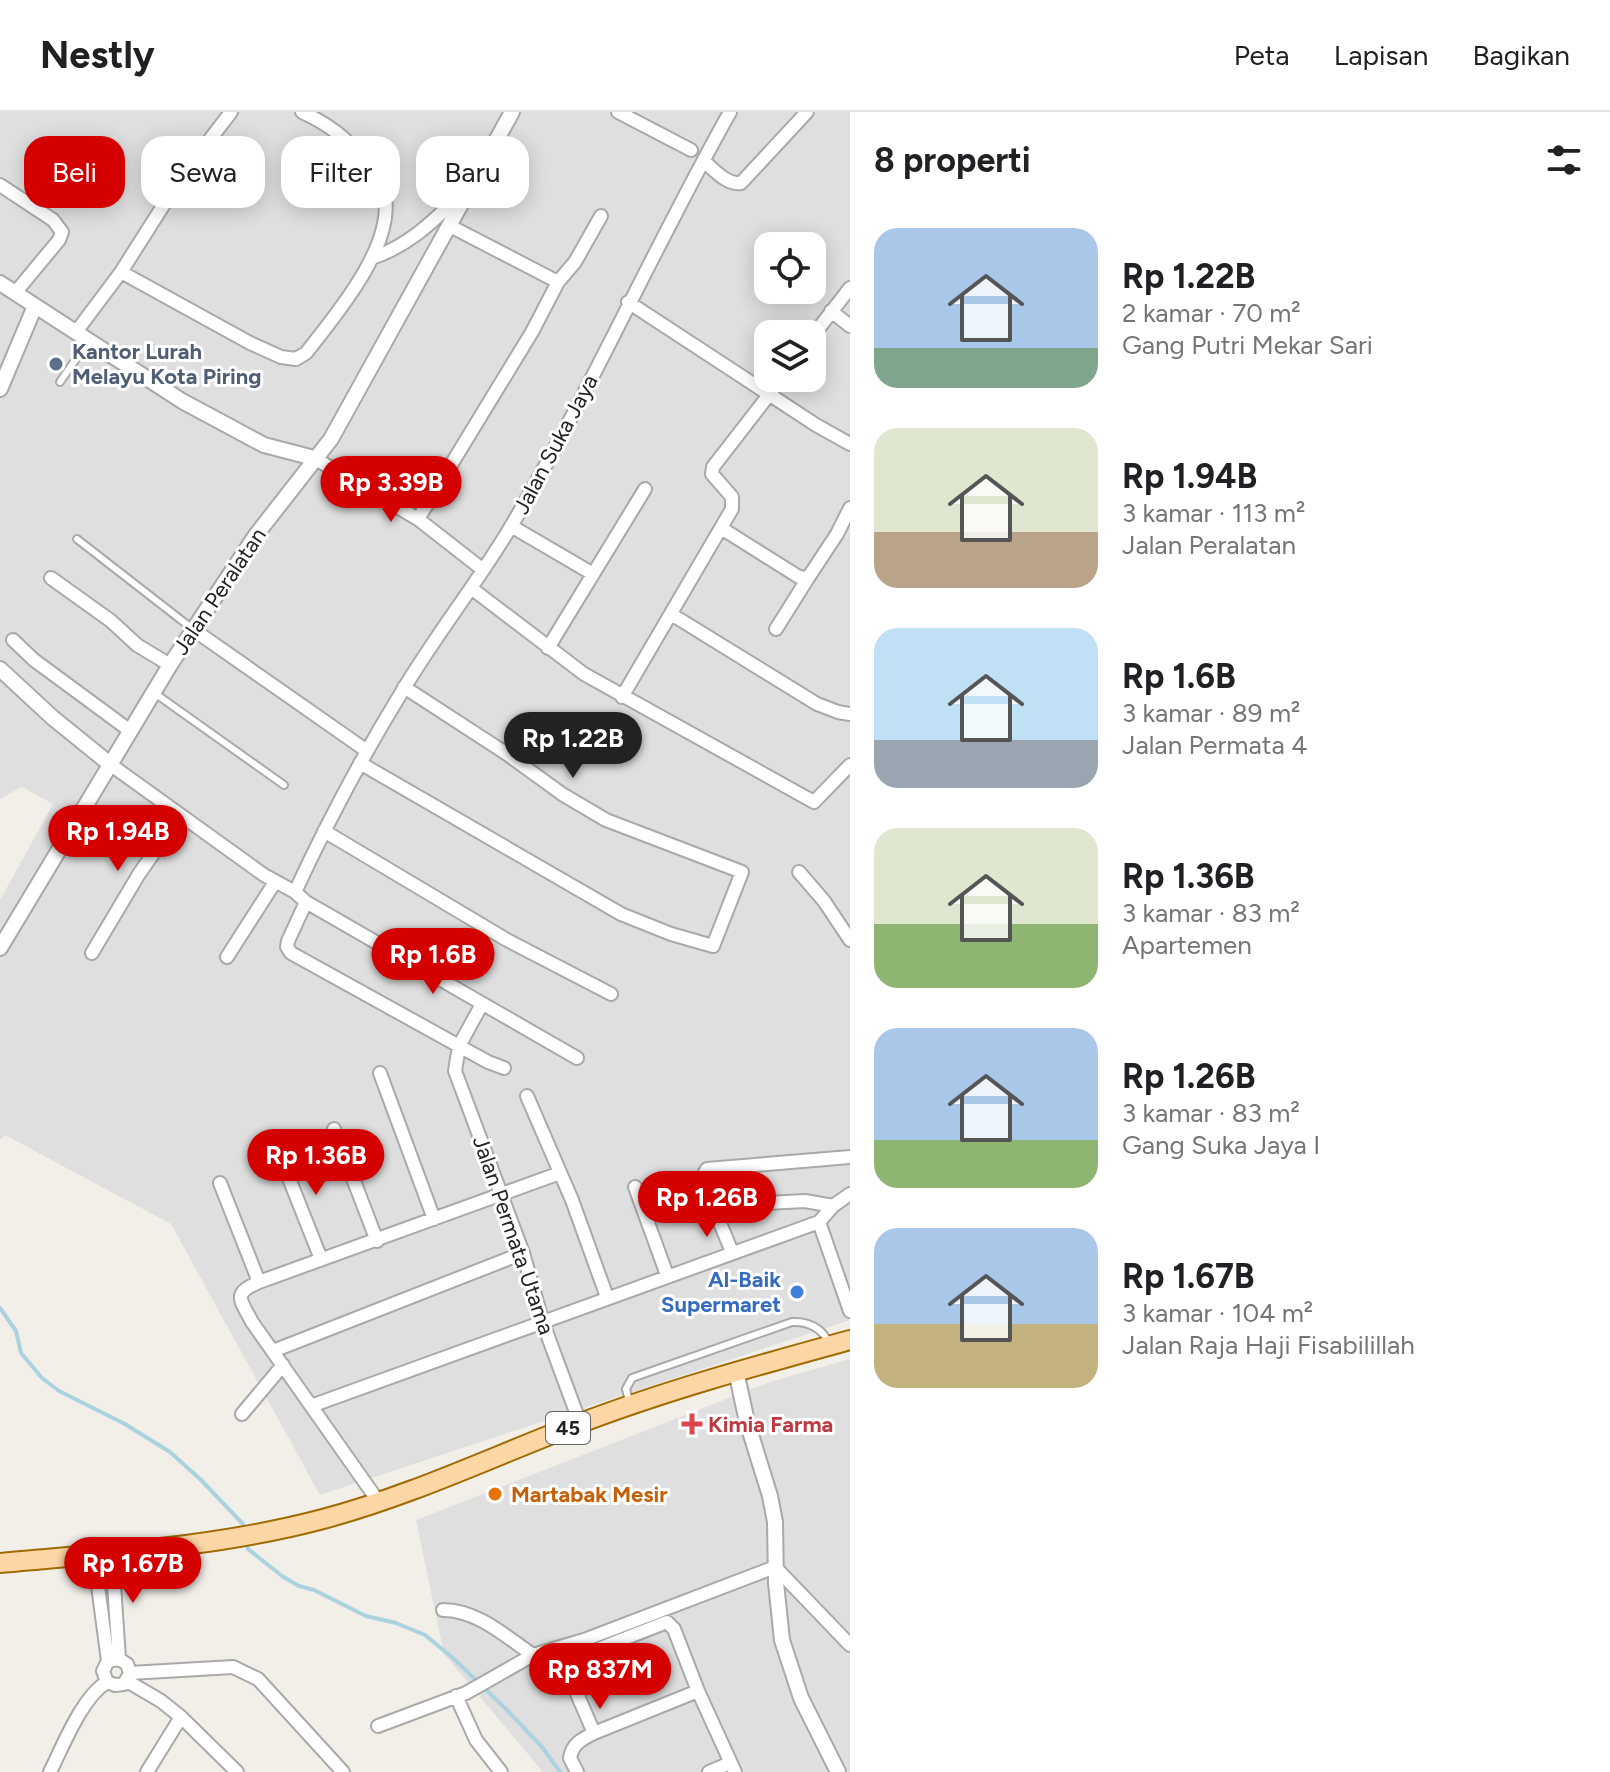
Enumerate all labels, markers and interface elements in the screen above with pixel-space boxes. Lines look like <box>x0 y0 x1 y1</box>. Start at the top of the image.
text: Nestly <box>40 32 155 78</box>
text: Peta <box>1234 38 1290 72</box>
text: Lapisan <box>1334 38 1428 72</box>
text: Bagikan <box>1472 38 1570 72</box>
chip: Beli <box>24 136 125 208</box>
chip: Sewa <box>141 136 265 208</box>
chip: Filter <box>281 136 400 208</box>
chip: Baru <box>416 136 529 208</box>
icon: filters <box>1542 138 1586 182</box>
text: 8 properti <box>874 140 1031 181</box>
map controls <box>754 232 826 392</box>
button: locate <box>754 232 826 304</box>
text: Rp 1.22B <box>1122 256 1255 297</box>
icon: home <box>938 260 1034 356</box>
text: 2 kamar · 70 m² <box>1122 297 1301 329</box>
button: layers <box>754 320 826 392</box>
text: Gang Putri Mekar Sari <box>1122 329 1373 361</box>
place label: Kantor Lurah Melayu Kota Piring <box>72 338 262 390</box>
marker: Kantor Lurah Melayu Kota Piring <box>47 355 65 373</box>
street label: Jalan Suka Jaya <box>507 370 604 519</box>
pin: Rp 3.39B <box>308 456 474 524</box>
text: Rp 1.94B <box>1122 456 1257 497</box>
icon: home <box>938 460 1034 556</box>
text: Rp 3.39B <box>339 466 443 498</box>
text: 3 kamar · 113 m² <box>1122 497 1305 529</box>
street label: Jalan Peralatan <box>167 523 272 660</box>
text: Jalan Peralatan <box>1122 529 1296 561</box>
text: Rp 1.6B <box>1122 656 1236 697</box>
icon: home <box>938 660 1034 756</box>
text: 3 kamar · 89 m² <box>1122 697 1300 729</box>
pin: Rp 1.22B <box>490 712 656 780</box>
text: Rp 1.22B <box>522 722 624 754</box>
text: Jalan Permata 4 <box>1122 729 1307 761</box>
pin: Rp 1.94B <box>35 805 201 873</box>
text: Rp 1.94B <box>66 815 170 847</box>
text: Rp 1.36B <box>1122 856 1255 897</box>
icon: home <box>938 860 1034 956</box>
text: 3 kamar · 83 m² <box>1122 897 1300 929</box>
pin: Rp 1.6B <box>359 928 507 996</box>
text: Apartemen <box>1122 929 1252 961</box>
text: Rp 1.6B <box>390 938 477 970</box>
text: Rp 1.26B <box>1122 1056 1255 1097</box>
icon: home <box>938 1060 1034 1156</box>
text: 3 kamar · 83 m² <box>1122 1097 1300 1129</box>
pin: Rp 1.36B <box>233 1129 399 1197</box>
text: Gang Suka Jaya I <box>1122 1129 1320 1161</box>
street label: Jalan Permata Utama <box>467 1132 560 1338</box>
text: Rp 1.36B <box>265 1139 367 1171</box>
pin: Rp 1.26B <box>624 1171 790 1239</box>
text: Rp 1.26B <box>656 1181 758 1213</box>
text: Rp 1.67B <box>1122 1256 1255 1297</box>
icon: home <box>938 1260 1034 1356</box>
place label: Al-Baik Supermaret <box>661 1266 781 1318</box>
marker: Al-Baik Supermaret <box>788 1283 806 1301</box>
text: 3 kamar · 104 m² <box>1122 1297 1313 1329</box>
text: Jalan Raja Haji Fisabilillah <box>1122 1329 1415 1361</box>
place label: Kimia Farma <box>708 1411 833 1438</box>
road number: 45 <box>546 1412 590 1444</box>
marker: Kimia Farma <box>683 1415 701 1433</box>
place label: Martabak Mesir <box>511 1481 668 1508</box>
marker: Martabak Mesir <box>486 1485 504 1503</box>
pin: Rp 1.67B <box>50 1537 216 1605</box>
text: Rp 1.67B <box>82 1547 184 1579</box>
pin: Rp 837M <box>526 1643 674 1711</box>
text: Rp 837M <box>547 1653 653 1685</box>

